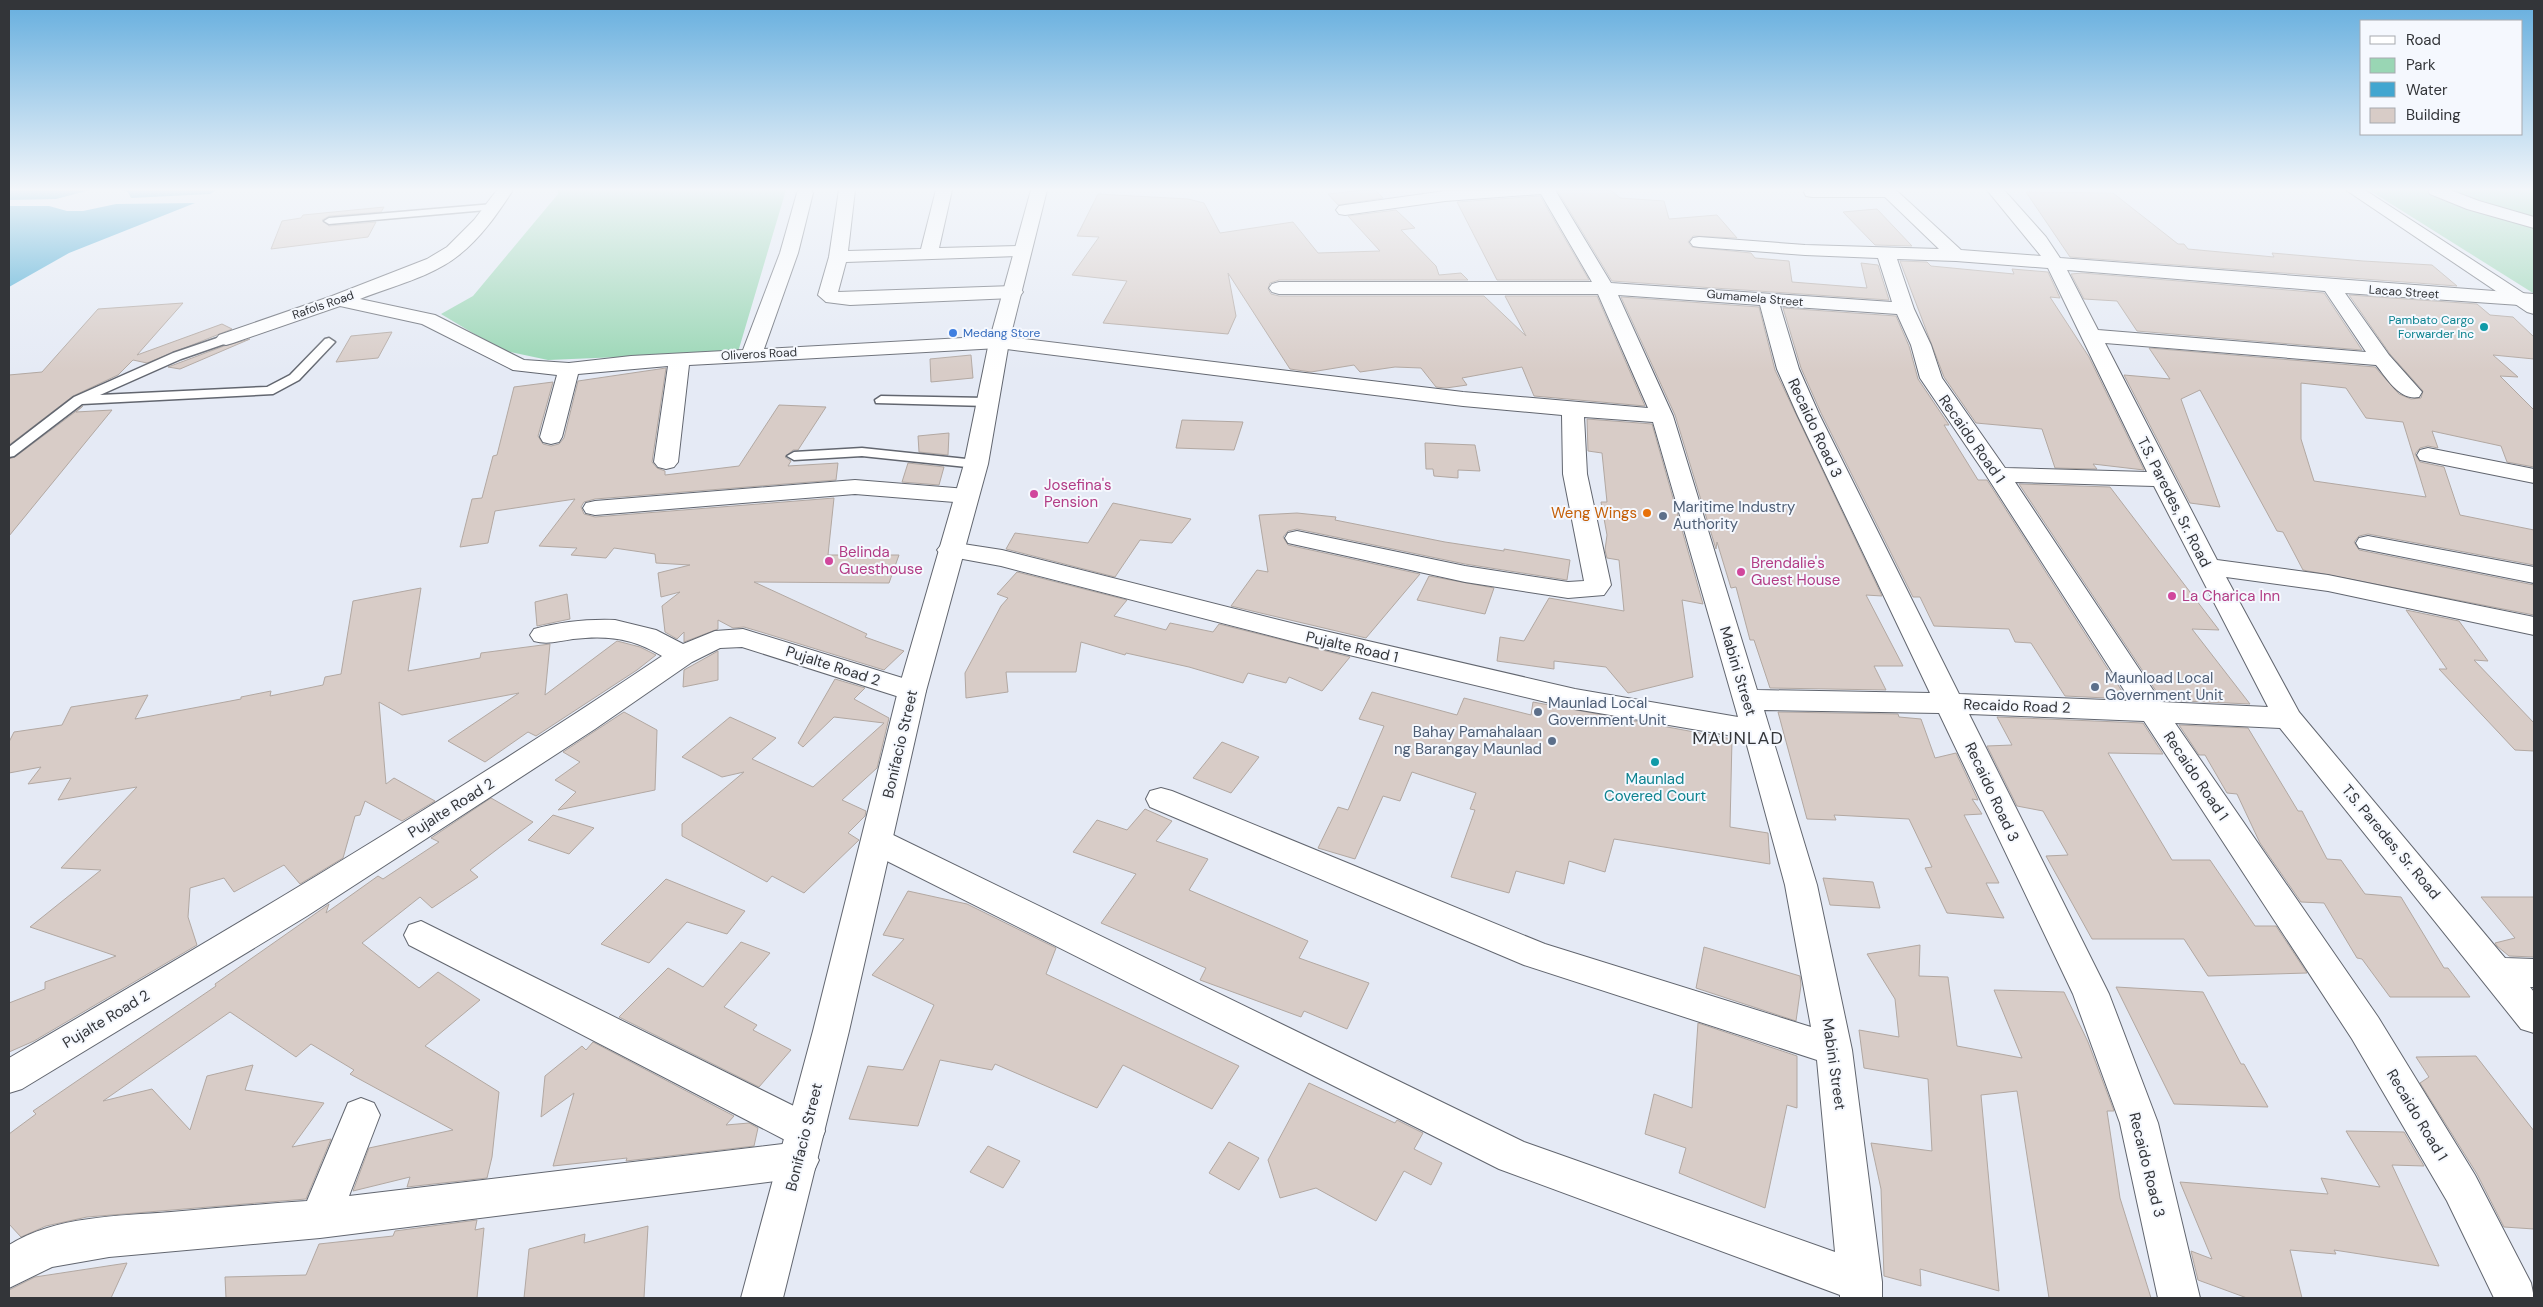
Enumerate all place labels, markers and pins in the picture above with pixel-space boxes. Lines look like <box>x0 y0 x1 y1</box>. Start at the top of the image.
place label: Pambato Cargo Forwarder Inc <box>2388 312 2474 342</box>
marker: Pambato Cargo Forwarder Inc <box>2478 321 2490 333</box>
place label: Medang Store <box>963 325 1041 341</box>
marker: Medang Store <box>947 327 959 339</box>
place label: Josefina's Pension <box>1044 475 1112 512</box>
marker: Josefina's Pension <box>1028 488 1040 500</box>
place label: Maritime Industry Authority <box>1673 497 1796 534</box>
place label: Weng Wings <box>1551 503 1637 523</box>
marker: Weng Wings <box>1641 507 1653 519</box>
marker: Maritime Industry Authority <box>1657 510 1669 522</box>
place label: Belinda Guesthouse <box>839 542 923 579</box>
place label: Brendalie's Guest House <box>1751 553 1840 590</box>
marker: Belinda Guesthouse <box>823 555 835 567</box>
marker: Brendalie's Guest House <box>1735 566 1747 578</box>
place label: La Charica Inn <box>2182 586 2280 606</box>
marker: La Charica Inn <box>2166 590 2178 602</box>
place label: Maunload Local Government Unit <box>2105 668 2224 705</box>
marker: Maunload Local Government Unit <box>2089 681 2101 693</box>
place label: Maunlad Local Government Unit <box>1548 693 1667 730</box>
marker: Maunlad Local Government Unit <box>1532 706 1544 718</box>
place label: Bahay Pamahalaan ng Barangay Maunlad <box>1394 722 1542 759</box>
marker: Bahay Pamahalaan ng Barangay Maunlad <box>1546 735 1558 747</box>
marker: Maunlad Covered Court <box>1649 756 1661 768</box>
place label: Maunlad Covered Court <box>1604 769 1706 806</box>

